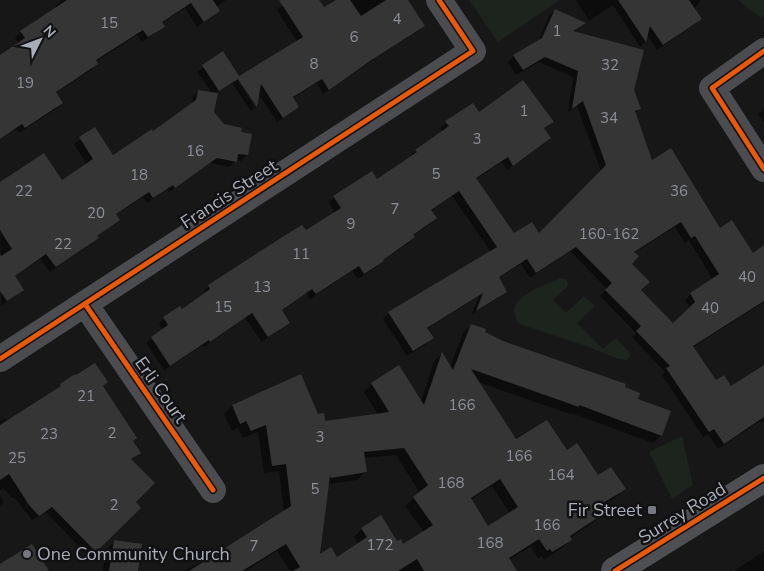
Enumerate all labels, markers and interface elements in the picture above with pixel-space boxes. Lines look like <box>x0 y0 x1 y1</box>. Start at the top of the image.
house number: 4 <box>392 9 402 29</box>
house number: 15 <box>100 13 118 33</box>
north arrow <box>15 15 65 65</box>
text: N <box>39 21 60 42</box>
house number: 1 <box>552 21 562 41</box>
house number: 6 <box>349 27 359 47</box>
house number: 8 <box>309 54 319 74</box>
house number: 32 <box>601 55 619 75</box>
house number: 19 <box>16 73 34 93</box>
house number: 1 <box>519 101 529 121</box>
house number: 34 <box>600 108 618 128</box>
house number: 3 <box>472 129 482 149</box>
house number: 16 <box>186 141 204 161</box>
street label: Francis Street <box>176 153 283 234</box>
house number: 5 <box>431 164 441 184</box>
house number: 18 <box>130 165 148 185</box>
house number: 22 <box>15 181 33 201</box>
house number: 36 <box>670 181 688 201</box>
house number: 7 <box>390 199 400 219</box>
house number: 20 <box>87 203 105 223</box>
house number: 9 <box>346 214 356 234</box>
house number: 160-162 <box>579 224 639 244</box>
house number: 22 <box>54 234 72 254</box>
house number: 11 <box>292 244 310 264</box>
house number: 40 <box>738 267 756 287</box>
house number: 13 <box>253 277 271 297</box>
house number: 15 <box>214 297 232 317</box>
house number: 40 <box>701 298 719 318</box>
street label: Erli Court <box>129 352 193 429</box>
house number: 21 <box>77 386 95 406</box>
house number: 166 <box>448 395 476 415</box>
house number: 2 <box>107 423 117 443</box>
house number: 23 <box>40 424 58 444</box>
house number: 3 <box>315 427 325 447</box>
house number: 166 <box>505 446 533 466</box>
house number: 25 <box>8 448 26 468</box>
house number: 164 <box>547 465 575 485</box>
house number: 168 <box>437 473 465 493</box>
street label: Surrey Road <box>634 477 730 549</box>
house number: 5 <box>310 479 320 499</box>
house number: 2 <box>109 495 119 515</box>
place label: Fir Street <box>568 498 643 522</box>
marker: Fir Street <box>646 504 658 516</box>
house number: 166 <box>533 515 561 535</box>
house number: 168 <box>476 533 504 553</box>
house number: 172 <box>366 535 394 555</box>
house number: 7 <box>249 536 259 556</box>
place label: One Community Church <box>37 542 230 566</box>
marker: One Community Church <box>21 548 33 560</box>

